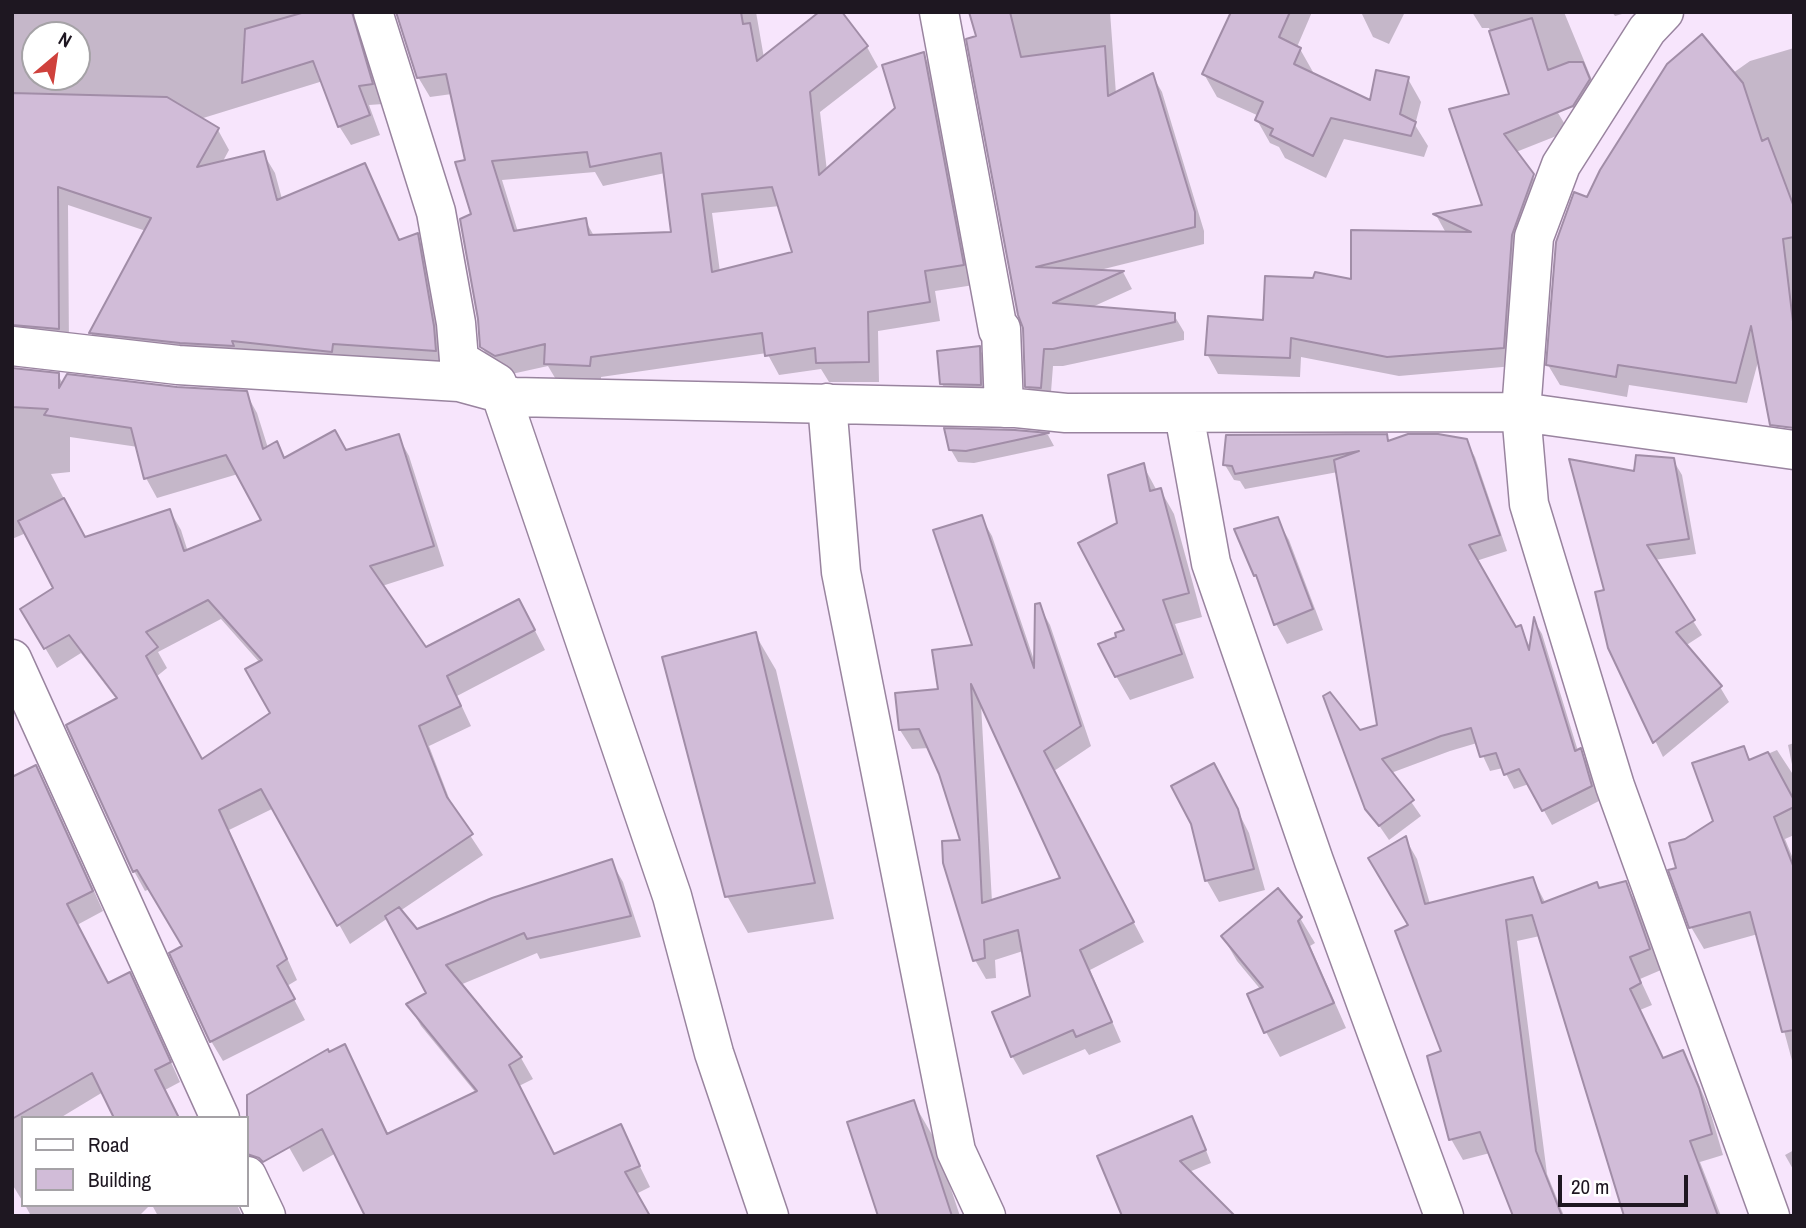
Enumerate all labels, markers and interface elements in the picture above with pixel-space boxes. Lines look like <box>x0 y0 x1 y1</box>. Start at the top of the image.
north arrow <box>21 21 91 91</box>
text: N <box>54 25 76 53</box>
legend <box>21 1116 248 1207</box>
text: Road <box>88 1130 129 1159</box>
scale bar <box>1561 1162 1690 1206</box>
text: Building <box>88 1165 151 1194</box>
text: 20 m <box>1571 1172 1609 1201</box>

